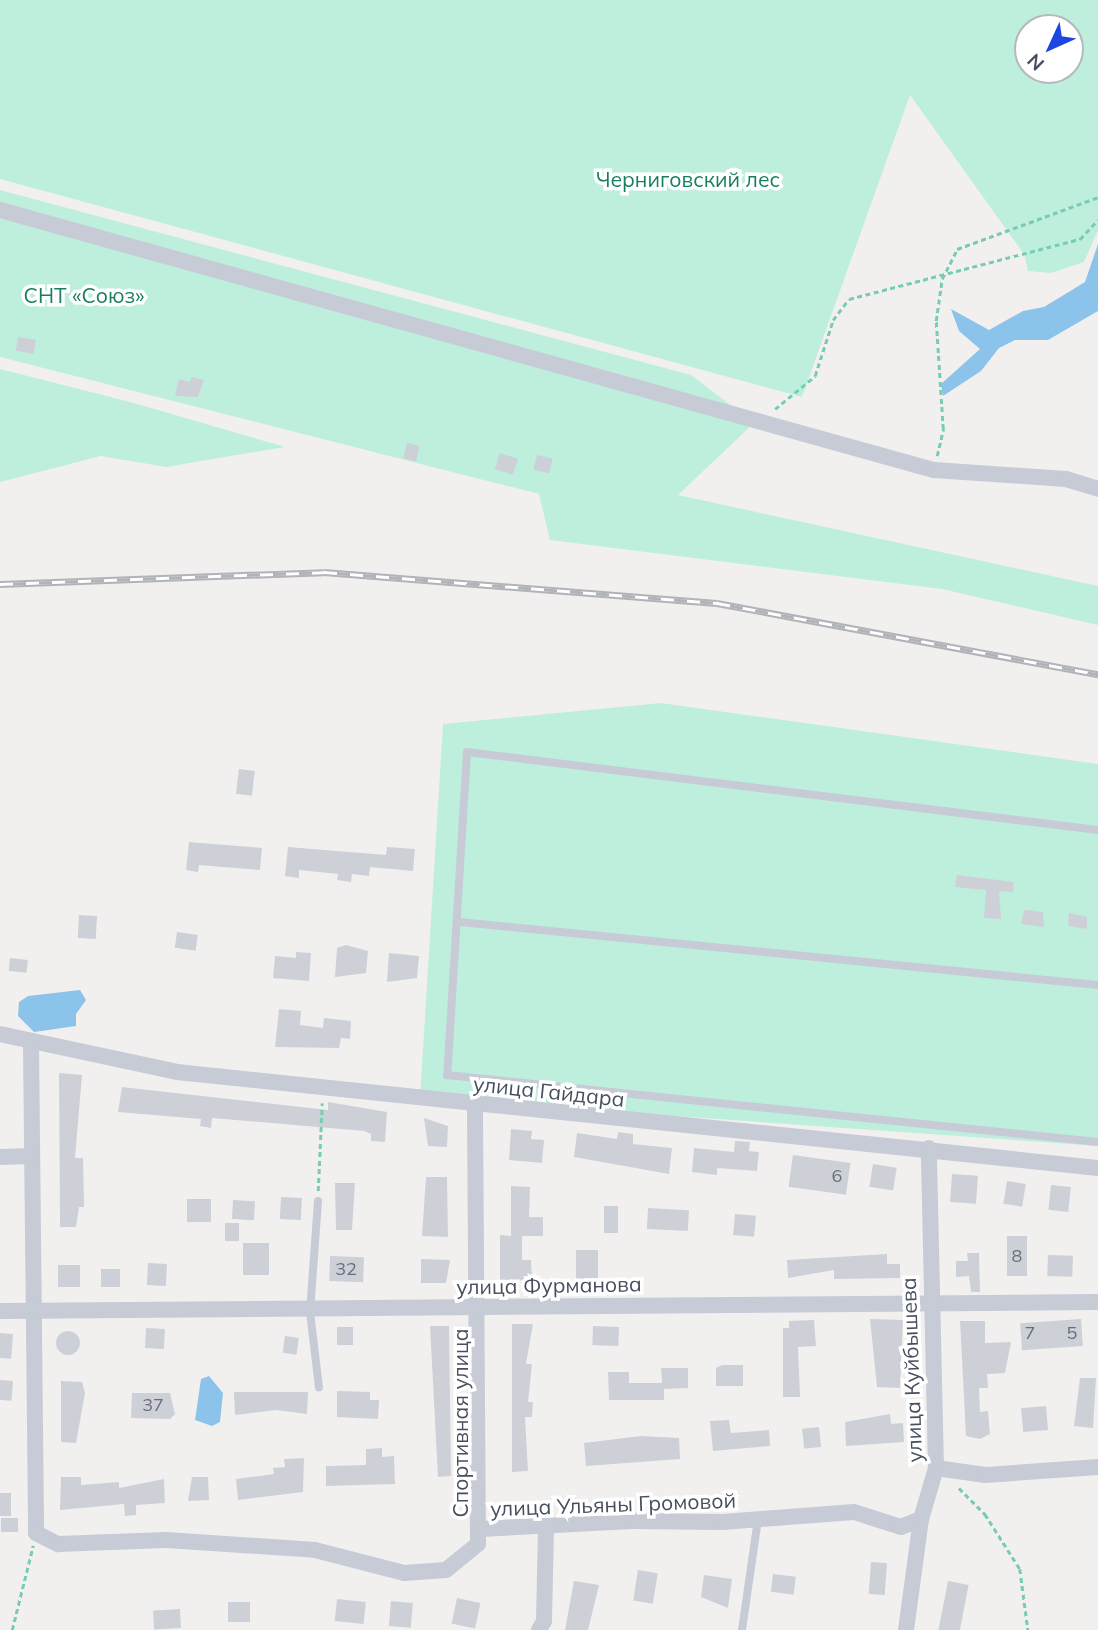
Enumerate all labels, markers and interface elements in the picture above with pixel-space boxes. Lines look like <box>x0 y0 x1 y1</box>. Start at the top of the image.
north arrow <box>1014 14 1084 84</box>
text: N <box>1022 49 1049 76</box>
park label: Черниговский лес <box>596 166 780 192</box>
park label: СНТ «Союз» <box>24 282 144 308</box>
street label: улица Гайдара <box>472 1071 626 1111</box>
house number: 6 <box>832 1165 842 1187</box>
house number: 8 <box>1012 1245 1022 1267</box>
house number: 32 <box>335 1258 357 1280</box>
street label: улица Фурманова <box>456 1271 642 1299</box>
street label: улица Куйбышева <box>895 1277 927 1463</box>
house number: 7 <box>1025 1322 1035 1344</box>
house number: 5 <box>1067 1322 1077 1344</box>
street label: Спортивная улица <box>447 1328 473 1518</box>
house number: 37 <box>142 1394 164 1416</box>
street label: улица Ульяны Громовой <box>490 1487 736 1521</box>

